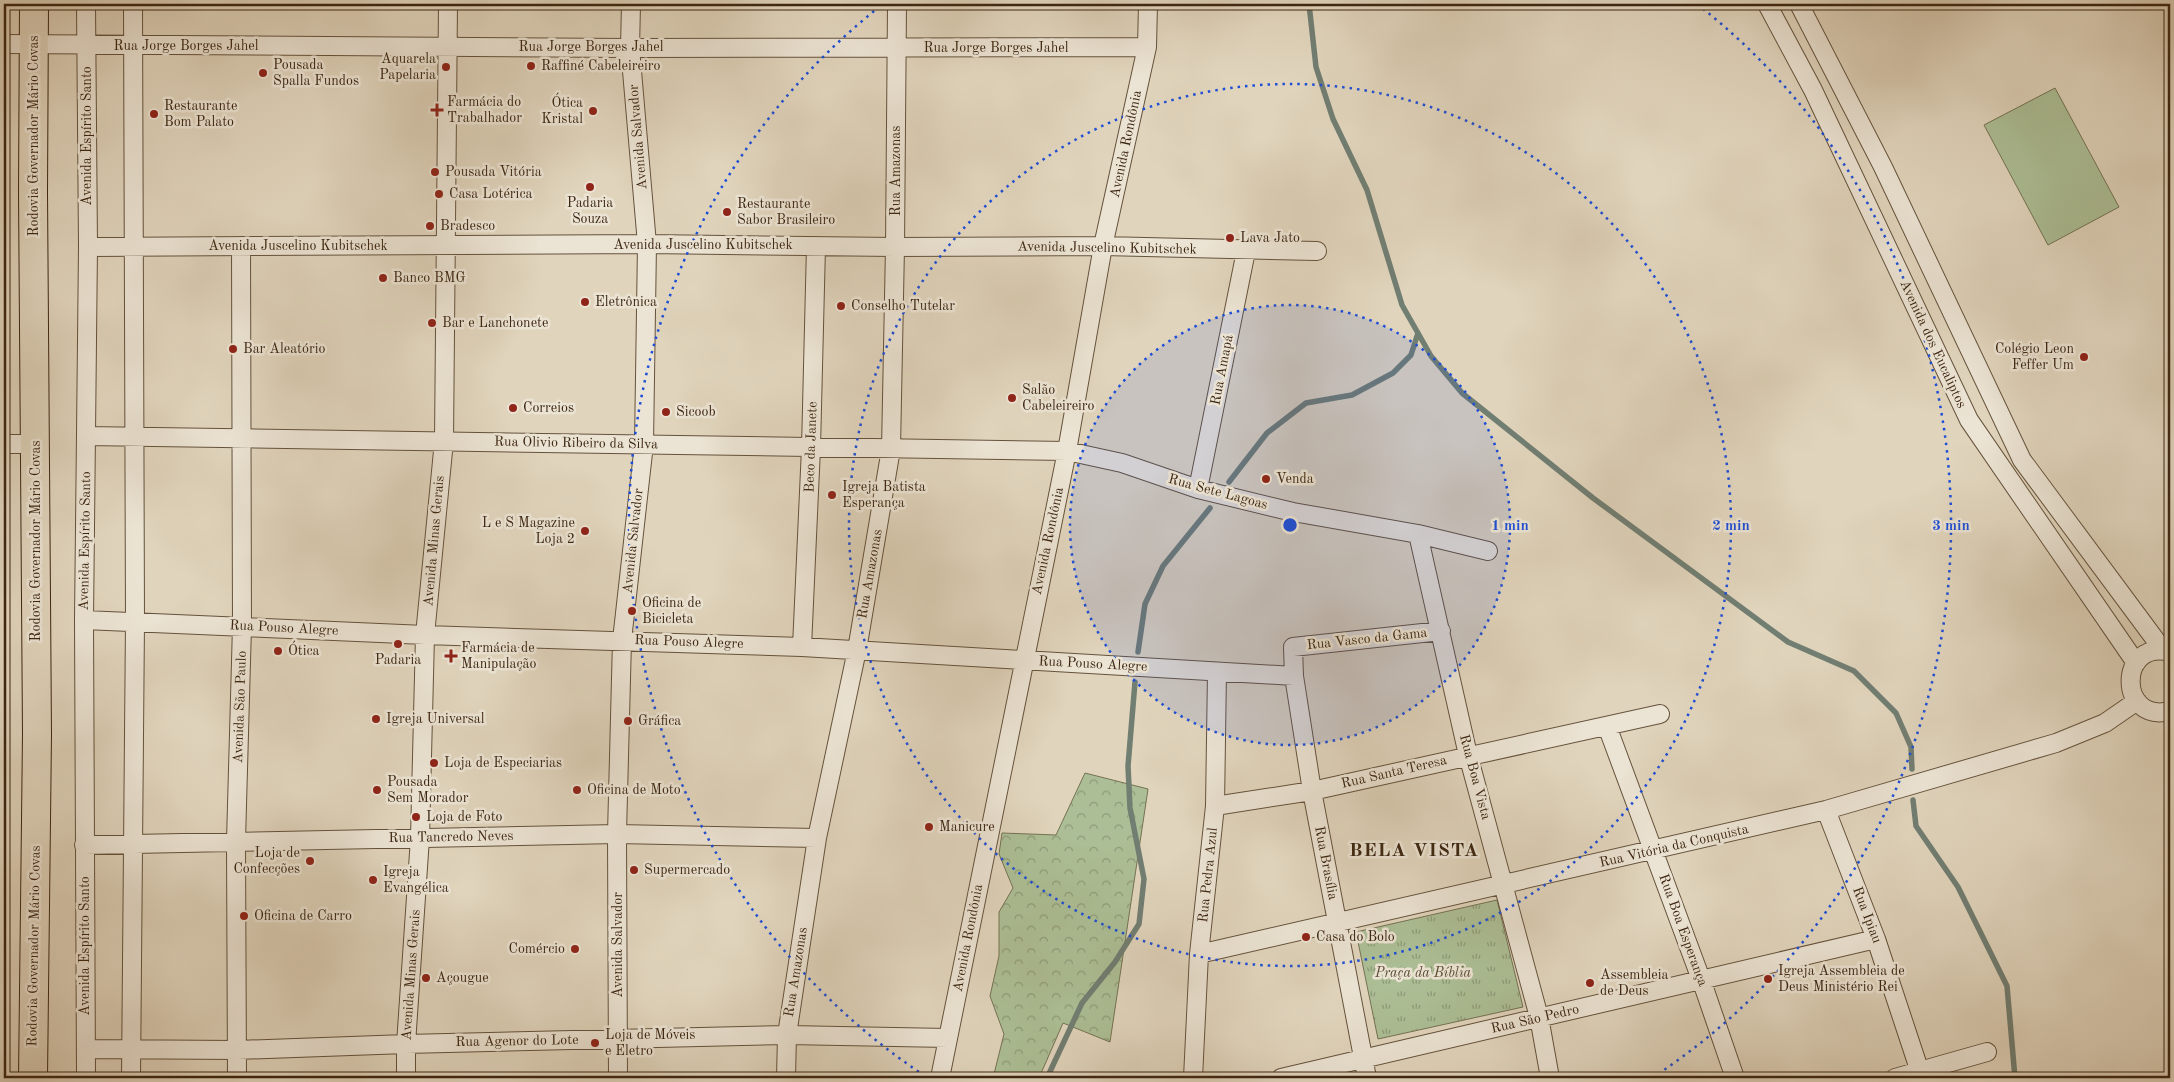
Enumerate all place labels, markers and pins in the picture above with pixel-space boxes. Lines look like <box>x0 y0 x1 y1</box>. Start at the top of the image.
place label: Aquarela Papelaria <box>379 52 436 82</box>
place label: Pousada Spalla Fundos <box>273 58 359 88</box>
place label: Raffiné Cabeleireiro <box>541 59 661 73</box>
marker: Raffiné Cabeleireiro <box>525 60 537 72</box>
marker: Aquarela Papelaria <box>440 61 452 73</box>
marker: Pousada Spalla Fundos <box>257 67 269 79</box>
place label: Ótica Kristal <box>541 92 583 126</box>
place label: Farmácia do Trabalhador <box>447 95 522 125</box>
place label: Restaurante Bom Palato <box>164 99 237 129</box>
marker: Farmácia do Trabalhador <box>431 104 443 116</box>
marker: Ótica Kristal <box>587 105 599 117</box>
marker: Restaurante Bom Palato <box>148 108 160 120</box>
place label: Pousada Vitória <box>445 165 542 179</box>
marker: Pousada Vitória <box>429 166 441 178</box>
marker: Padaria Souza <box>584 181 596 193</box>
place label: Casa Lotérica <box>449 187 532 201</box>
marker: Casa Lotérica <box>433 188 445 200</box>
place label: Padaria Souza <box>567 196 613 226</box>
place label: Restaurante Sabor Brasileiro <box>737 197 835 227</box>
marker: Restaurante Sabor Brasileiro <box>721 206 733 218</box>
place label: Bradesco <box>440 219 495 233</box>
marker: Bradesco <box>424 220 436 232</box>
place label: Lava Jato <box>1240 231 1300 245</box>
marker: Lava Jato <box>1224 232 1236 244</box>
place label: Banco BMG <box>393 271 466 285</box>
marker: Banco BMG <box>377 272 389 284</box>
place label: Eletrônica <box>595 295 657 309</box>
marker: Eletrônica <box>579 296 591 308</box>
place label: Conselho Tutelar <box>851 299 955 313</box>
marker: Conselho Tutelar <box>835 300 847 312</box>
place label: Bar e Lanchonete <box>442 316 548 330</box>
marker: Bar e Lanchonete <box>426 317 438 329</box>
place label: Bar Aleatório <box>243 342 325 356</box>
place label: Colégio Leon Feffer Um <box>1995 342 2074 372</box>
marker: Bar Aleatório <box>227 343 239 355</box>
marker: Colégio Leon Feffer Um <box>2078 351 2090 363</box>
place label: Salão Cabeleireiro <box>1022 383 1095 413</box>
marker: Salão Cabeleireiro <box>1006 392 1018 404</box>
place label: Correios <box>523 401 574 415</box>
marker: Correios <box>507 402 519 414</box>
place label: Sicoob <box>676 405 716 419</box>
marker: Sicoob <box>660 406 672 418</box>
place label: Venda <box>1276 472 1314 486</box>
marker: Venda <box>1260 473 1272 485</box>
place label: Igreja Batista Esperança <box>842 480 926 510</box>
marker: Igreja Batista Esperança <box>826 489 838 501</box>
place label: L e S Magazine Loja 2 <box>482 516 575 546</box>
centre of rings <box>1281 516 1299 534</box>
marker: L e S Magazine Loja 2 <box>579 525 591 537</box>
place label: Oficina de Bicicleta <box>642 596 701 626</box>
marker: Oficina de Bicicleta <box>626 605 638 617</box>
marker: Padaria <box>392 638 404 650</box>
place label: Ótica <box>288 640 320 658</box>
place label: Farmácia de Manipulação <box>461 641 536 671</box>
marker: Ótica <box>272 645 284 657</box>
marker: Farmácia de Manipulação <box>445 650 457 662</box>
place label: Padaria <box>375 653 421 667</box>
place label: Igreja Universal <box>386 712 485 726</box>
marker: Igreja Universal <box>370 713 382 725</box>
place label: Gráfica <box>638 714 681 728</box>
marker: Gráfica <box>622 715 634 727</box>
place label: Loja de Especiarias <box>444 756 562 770</box>
marker: Loja de Especiarias <box>428 757 440 769</box>
place label: Pousada Sem Morador <box>387 775 469 805</box>
place label: Oficina de Moto <box>587 783 681 797</box>
marker: Pousada Sem Morador <box>371 784 383 796</box>
marker: Oficina de Moto <box>571 784 583 796</box>
place label: Loja de Foto <box>426 810 503 824</box>
marker: Loja de Foto <box>410 811 422 823</box>
place label: Manicure <box>939 820 995 834</box>
marker: Manicure <box>923 821 935 833</box>
place label: Loja de Confecções <box>233 846 300 876</box>
marker: Loja de Confecções <box>304 855 316 867</box>
place label: Supermercado <box>644 863 730 877</box>
marker: Supermercado <box>628 864 640 876</box>
place label: Igreja Evangélica <box>383 865 449 895</box>
marker: Igreja Evangélica <box>367 874 379 886</box>
place label: Oficina de Carro <box>254 909 352 923</box>
marker: Oficina de Carro <box>238 910 250 922</box>
place label: Casa do Bolo <box>1316 930 1395 944</box>
marker: Casa do Bolo <box>1300 931 1312 943</box>
place label: Comércio <box>509 942 565 956</box>
marker: Comércio <box>569 943 581 955</box>
place label: Igreja Assembleia de Deus Ministério Rei <box>1778 964 1905 994</box>
place label: Assembleia de Deus <box>1600 968 1669 998</box>
place label: Açougue <box>436 971 489 985</box>
marker: Açougue <box>420 972 432 984</box>
marker: Igreja Assembleia de Deus Ministério Rei <box>1762 973 1774 985</box>
marker: Assembleia de Deus <box>1584 977 1596 989</box>
place label: Loja de Móveis e Eletro <box>605 1028 695 1058</box>
marker: Loja de Móveis e Eletro <box>589 1037 601 1049</box>

